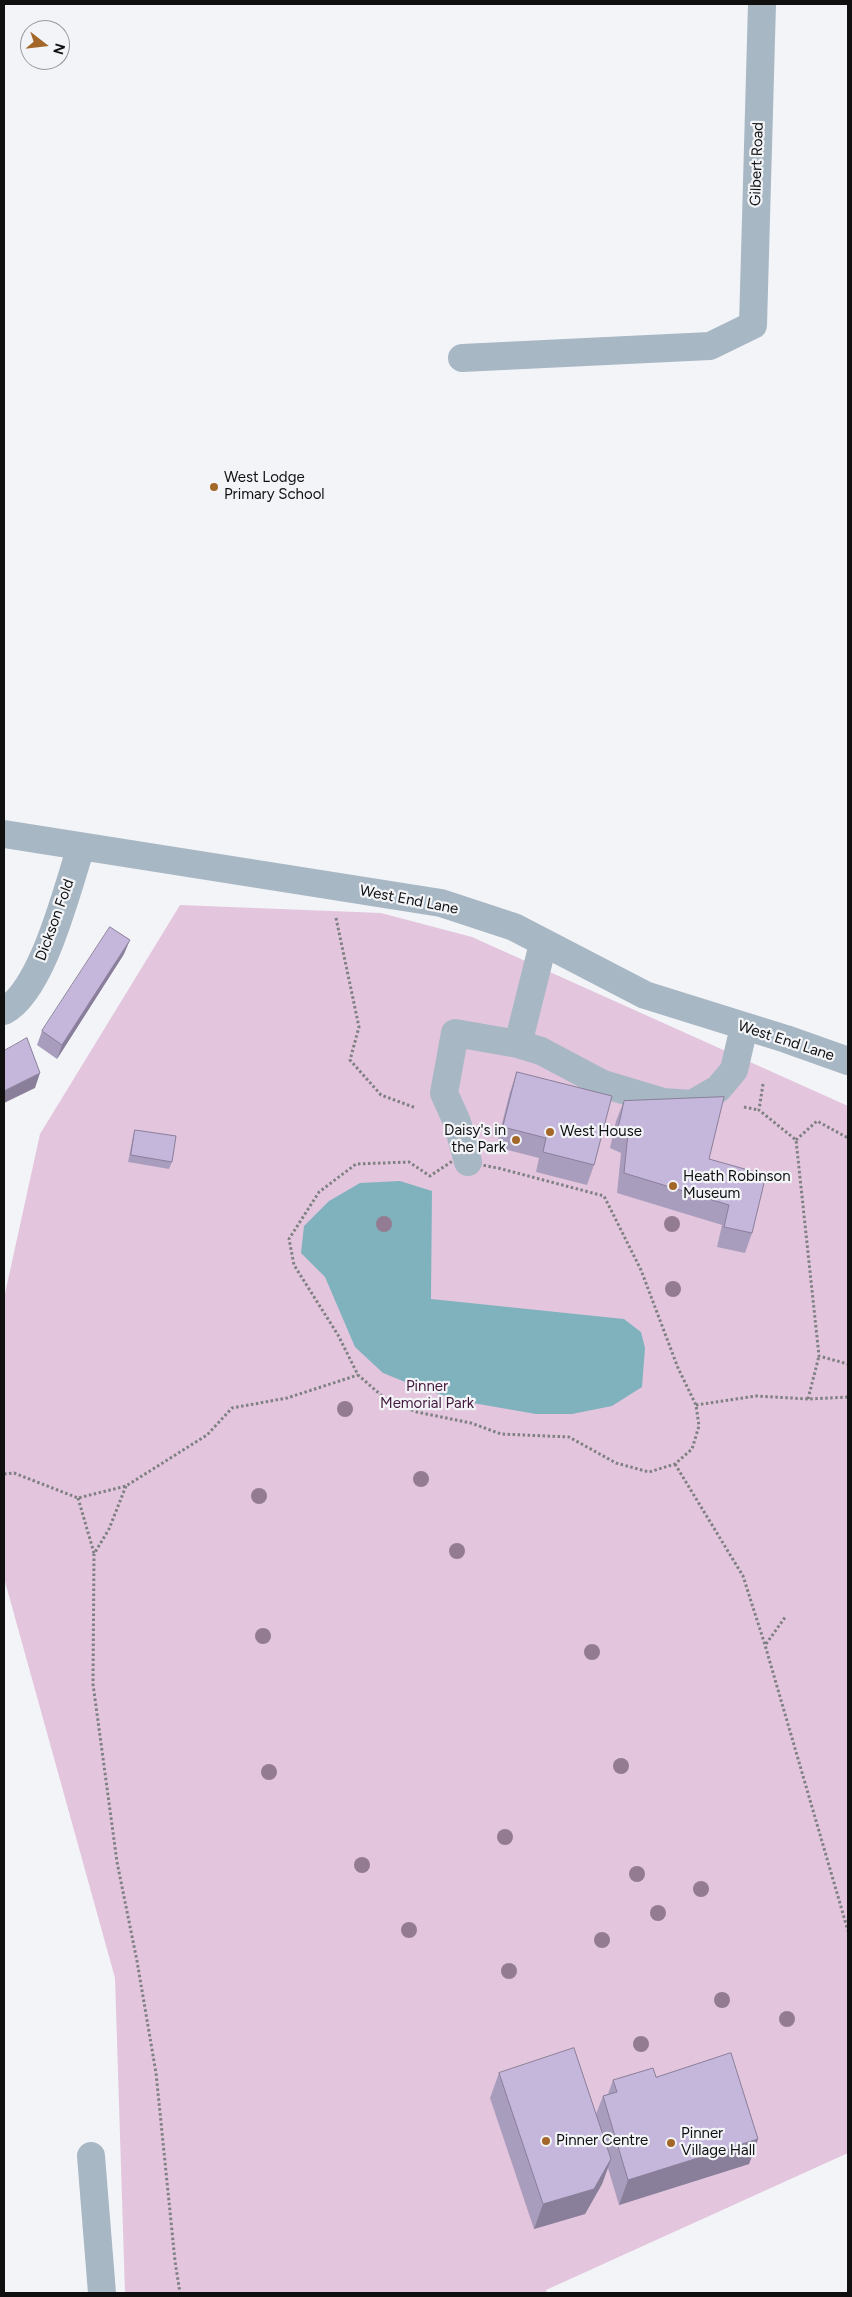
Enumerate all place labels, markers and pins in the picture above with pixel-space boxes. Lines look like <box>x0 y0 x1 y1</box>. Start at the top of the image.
place label: West Lodge Primary School <box>224 469 325 504</box>
marker: West Lodge Primary School <box>208 481 220 493</box>
place label: Daisy's in the Park <box>444 1122 506 1157</box>
place label: West House <box>560 1123 642 1141</box>
marker: West House <box>544 1126 556 1138</box>
marker: Daisy's in the Park <box>510 1134 522 1146</box>
place label: Heath Robinson Museum <box>683 1168 791 1203</box>
marker: Heath Robinson Museum <box>667 1180 679 1192</box>
place label: Pinner Village Hall <box>681 2125 755 2160</box>
place label: Pinner Centre <box>556 2132 648 2150</box>
marker: Pinner Centre <box>540 2135 552 2147</box>
marker: Pinner Village Hall <box>665 2137 677 2149</box>

